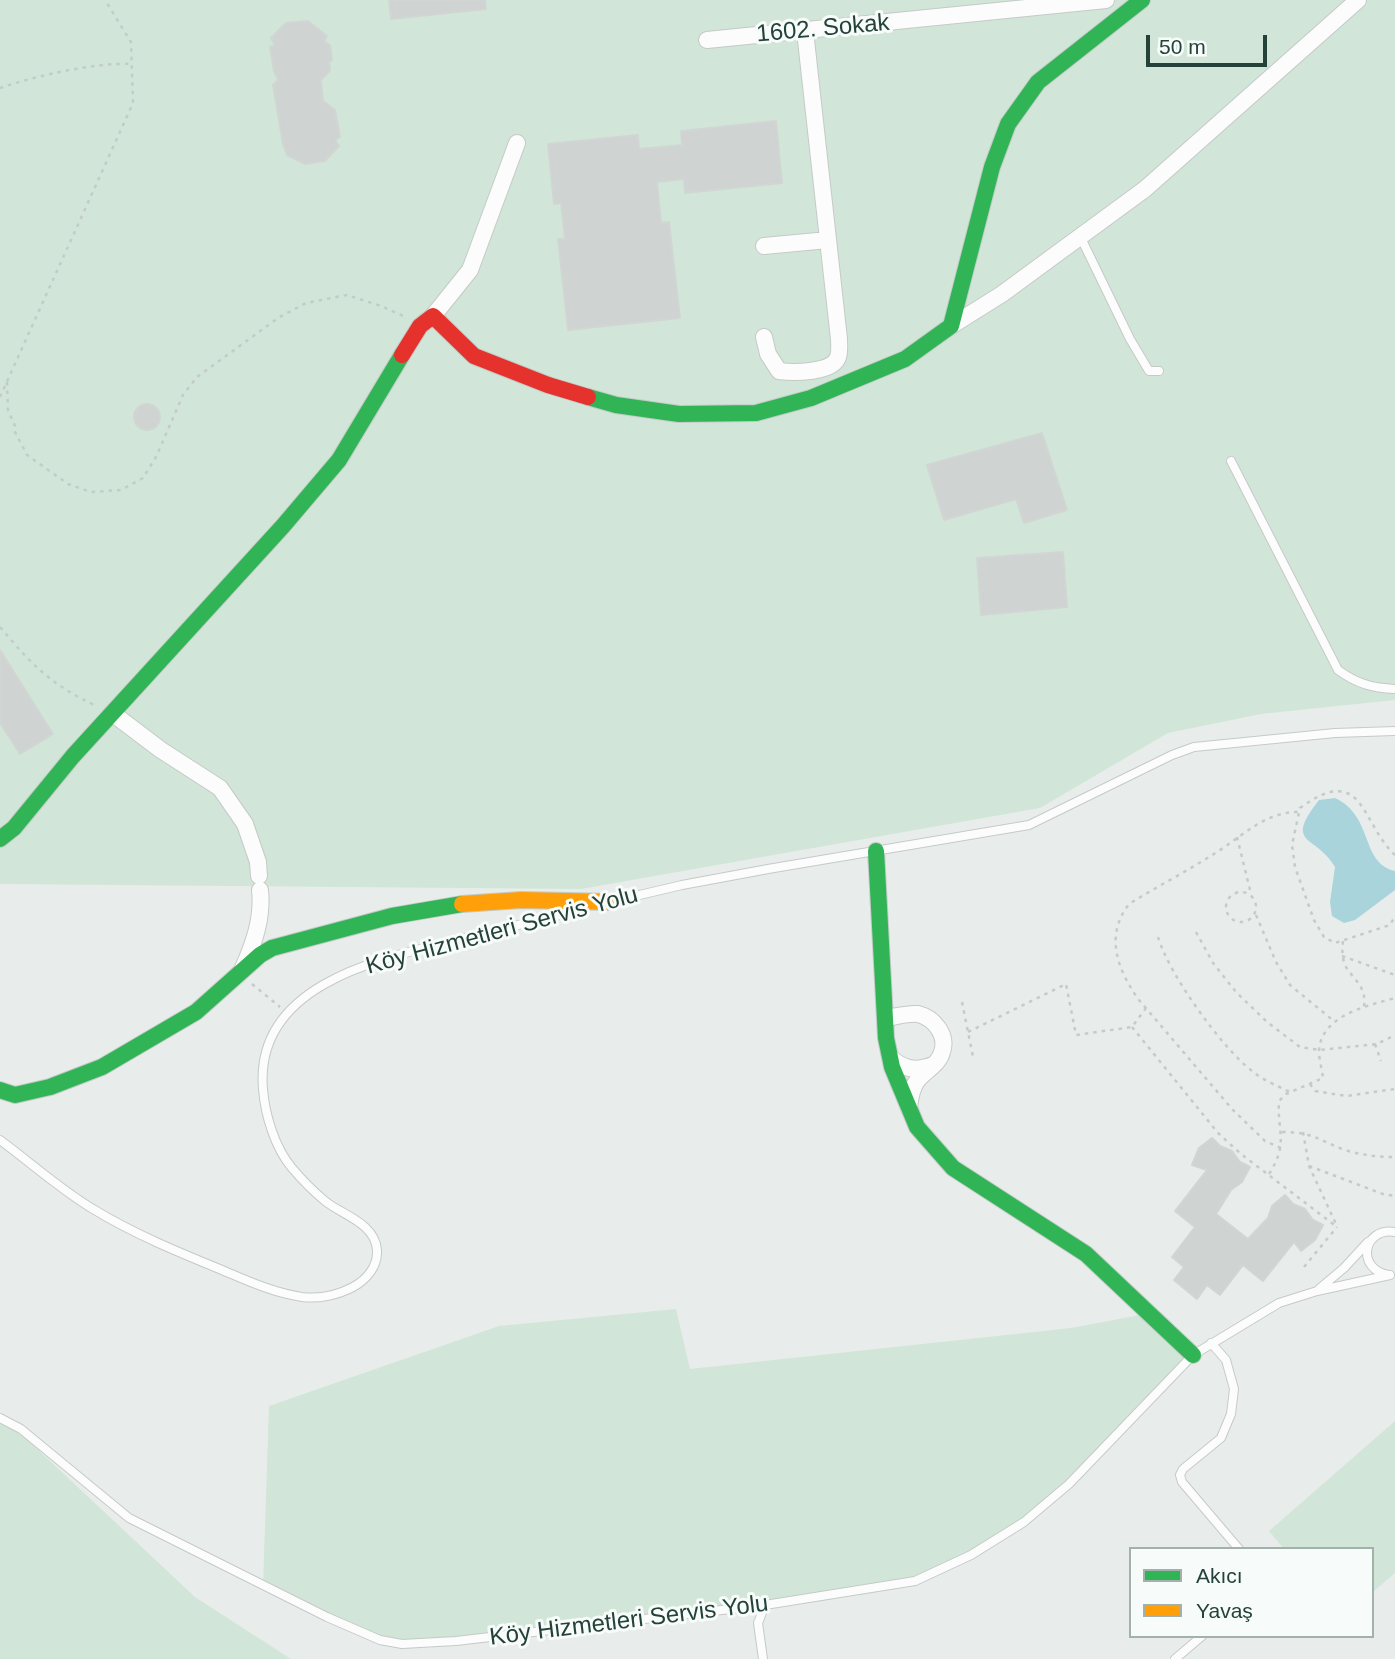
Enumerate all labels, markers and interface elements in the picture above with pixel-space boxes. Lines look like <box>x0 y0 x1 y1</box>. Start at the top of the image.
street label: 1602. Sokak <box>755 9 891 49</box>
scale bar <box>1150 21 1271 65</box>
text: 50 m <box>1159 35 1206 58</box>
street label: Köy Hizmetleri Servis Yolu <box>363 881 641 981</box>
legend <box>1129 1547 1374 1638</box>
text: Akıcı <box>1196 1564 1243 1587</box>
street label: Köy Hizmetleri Servis Yolu <box>488 1590 770 1652</box>
text: Yavaş <box>1196 1599 1253 1622</box>

